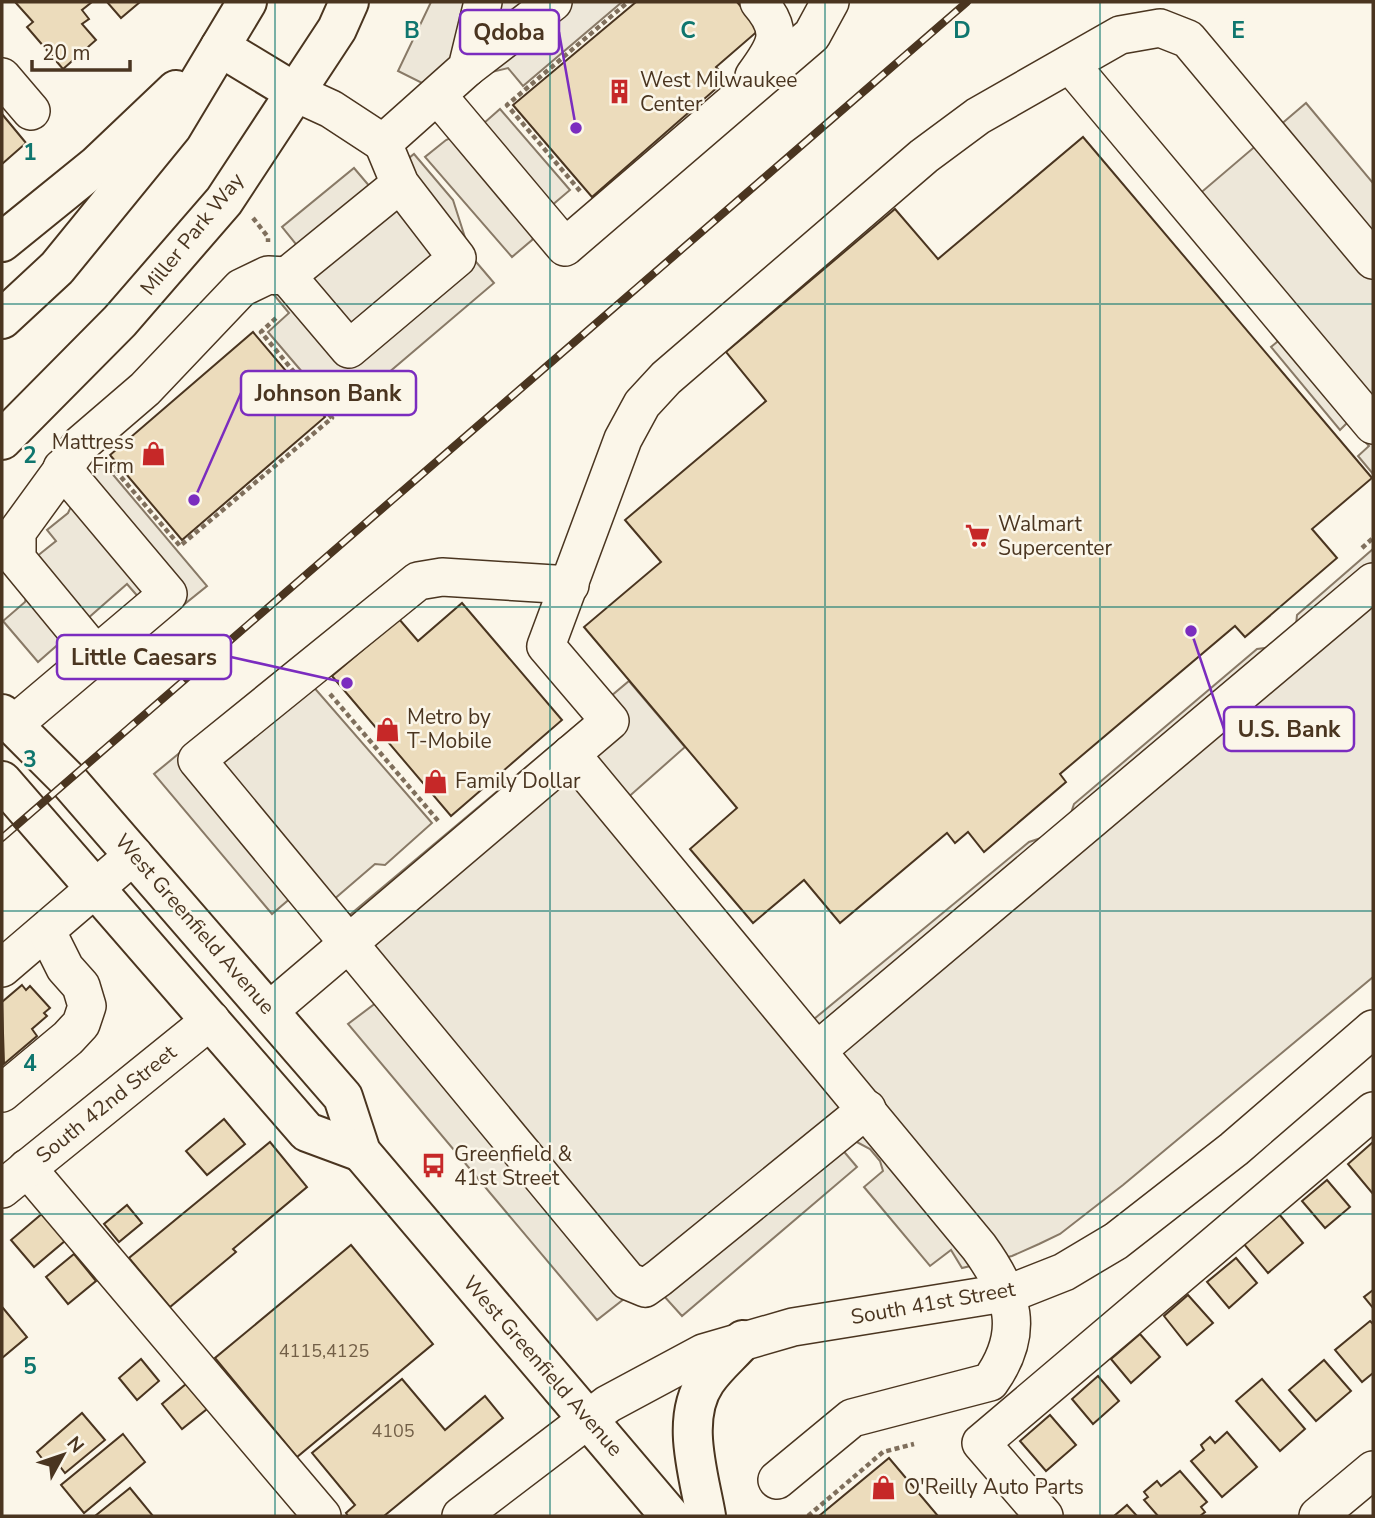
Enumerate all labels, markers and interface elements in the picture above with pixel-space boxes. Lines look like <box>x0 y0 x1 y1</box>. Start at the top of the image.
callout: Qdoba <box>460 10 559 54</box>
text: B <box>404 15 420 46</box>
text: C <box>680 15 696 46</box>
text: D <box>953 15 971 46</box>
text: E <box>1231 15 1245 46</box>
text: Qdoba <box>473 17 545 48</box>
scale bar <box>32 28 130 72</box>
text: 20 m <box>42 39 91 67</box>
place label: West Milwaukee Center <box>640 66 798 118</box>
building icon: West Milwaukee Center <box>606 78 634 106</box>
text: 1 <box>23 137 37 168</box>
street label: Miller Park Way <box>134 167 250 301</box>
callout: Johnson Bank <box>241 371 416 415</box>
text: Johnson Bank <box>254 378 402 409</box>
place label: Mattress Firm <box>52 428 134 480</box>
text: 2 <box>23 440 37 471</box>
shop icon: Mattress Firm <box>140 440 168 468</box>
place label: Walmart Supercenter <box>998 510 1113 562</box>
supermarket icon: Walmart Supercenter <box>964 522 992 550</box>
callout: Little Caesars <box>57 635 231 679</box>
text: Little Caesars <box>71 642 217 673</box>
place label: Metro by T-Mobile <box>407 703 492 755</box>
callout: U.S. Bank <box>1224 707 1354 751</box>
text: U.S. Bank <box>1238 714 1341 745</box>
shop icon: Metro by T-Mobile <box>373 715 401 743</box>
text: 3 <box>23 744 37 775</box>
shop icon: Family Dollar <box>421 767 449 795</box>
place label: Family Dollar <box>455 767 581 795</box>
street label: West Greenfield Avenue <box>109 828 281 1020</box>
street label: South 42nd Street <box>31 1040 181 1168</box>
place label: Greenfield & 41st Street <box>454 1140 573 1192</box>
bus stop icon: Greenfield & 41st Street <box>420 1152 448 1180</box>
street label: West Greenfield Avenue <box>457 1270 629 1462</box>
street label: South 41st Street <box>849 1275 1018 1331</box>
house number: 4115,4125 <box>279 1339 369 1363</box>
text: 5 <box>23 1351 37 1382</box>
house number: 4105 <box>371 1419 415 1443</box>
north arrow <box>28 1420 98 1490</box>
text: N <box>61 1431 90 1459</box>
shop icon: O'Reilly Auto Parts <box>870 1473 898 1501</box>
place label: O'Reilly Auto Parts <box>904 1473 1084 1501</box>

